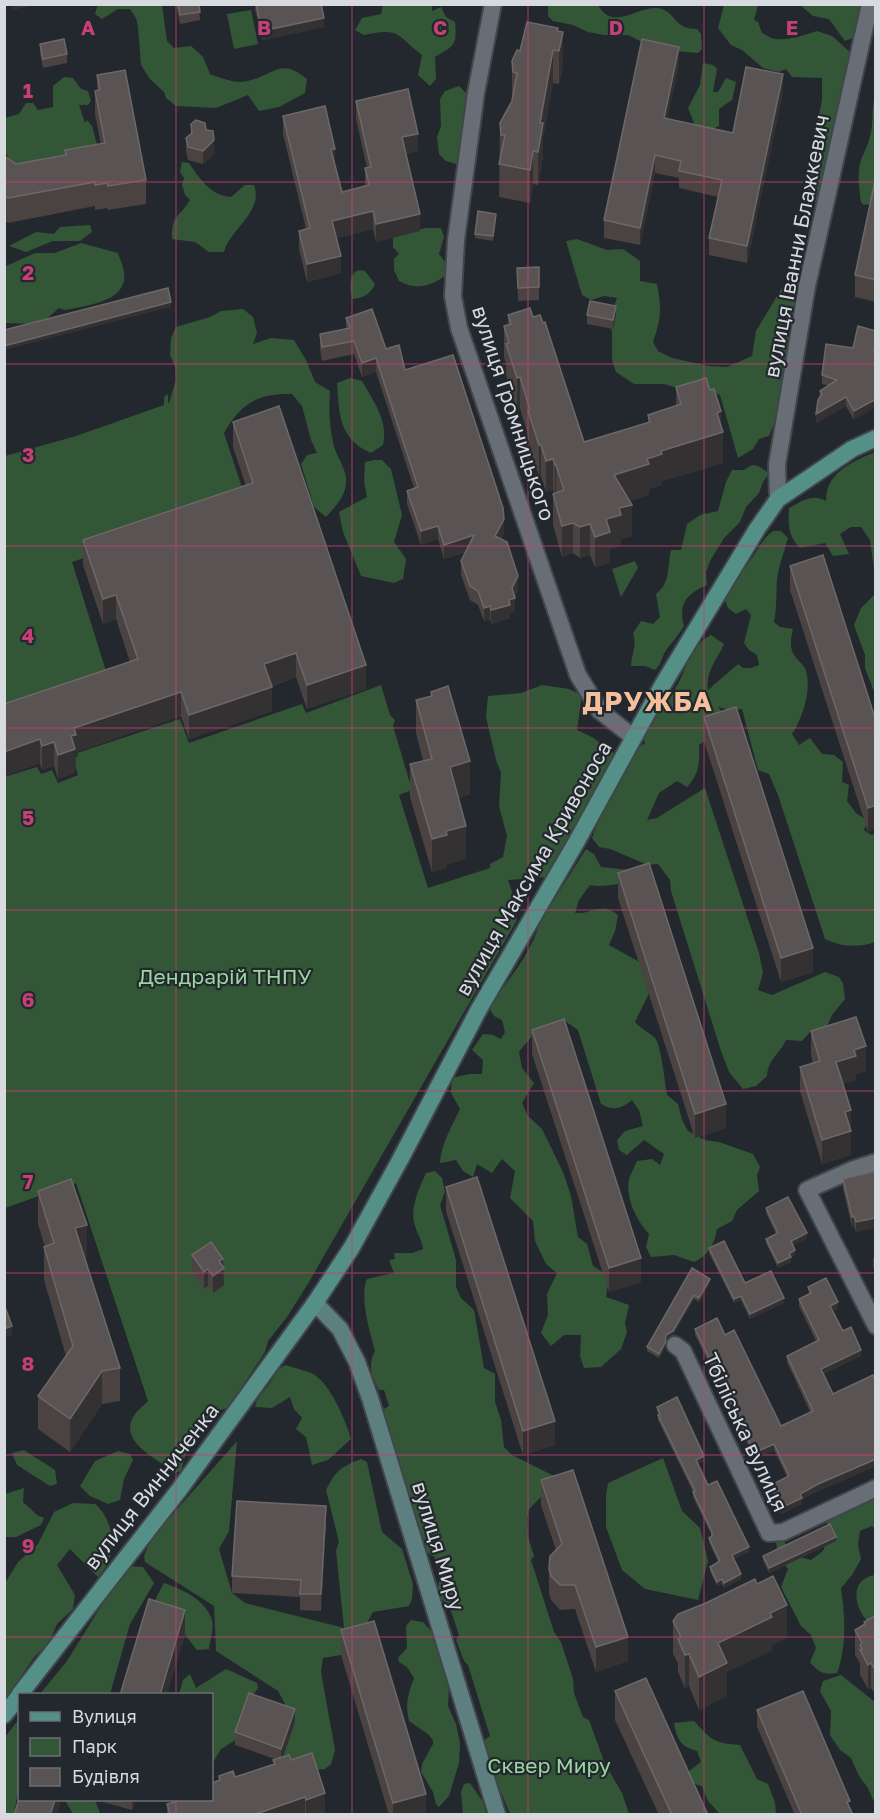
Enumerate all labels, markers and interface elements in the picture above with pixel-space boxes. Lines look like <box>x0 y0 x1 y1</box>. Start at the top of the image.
text: A <box>81 15 95 39</box>
text: B <box>257 15 271 39</box>
text: C <box>433 15 447 39</box>
text: D <box>609 15 623 39</box>
text: E <box>786 15 798 39</box>
text: 1 <box>23 78 33 102</box>
street label: вулиця Іванни Блажкевич <box>758 112 834 380</box>
text: 2 <box>22 260 34 284</box>
street label: вулиця Громницького <box>467 302 561 524</box>
text: 3 <box>22 442 34 466</box>
text: 4 <box>22 623 34 647</box>
district label: ДРУЖБА <box>583 685 713 717</box>
street label: вулиця Максима Кривоноса <box>449 736 617 1000</box>
text: 5 <box>22 805 34 829</box>
park label: Дендрарій ТНПУ <box>139 963 312 989</box>
text: 6 <box>22 987 34 1011</box>
text: 7 <box>23 1169 34 1193</box>
street label: Тбіліська вулиця <box>698 1348 794 1516</box>
text: 8 <box>22 1351 34 1375</box>
street label: вулиця Винниченка <box>78 1398 224 1574</box>
street label: вулиця Миру <box>407 1478 471 1614</box>
text: 9 <box>22 1533 34 1557</box>
legend <box>18 1693 213 1801</box>
text: Вулиця <box>72 1705 137 1727</box>
text: Парк <box>72 1735 117 1757</box>
park label: Сквер Миру <box>487 1752 611 1778</box>
text: Будівля <box>72 1765 140 1787</box>

